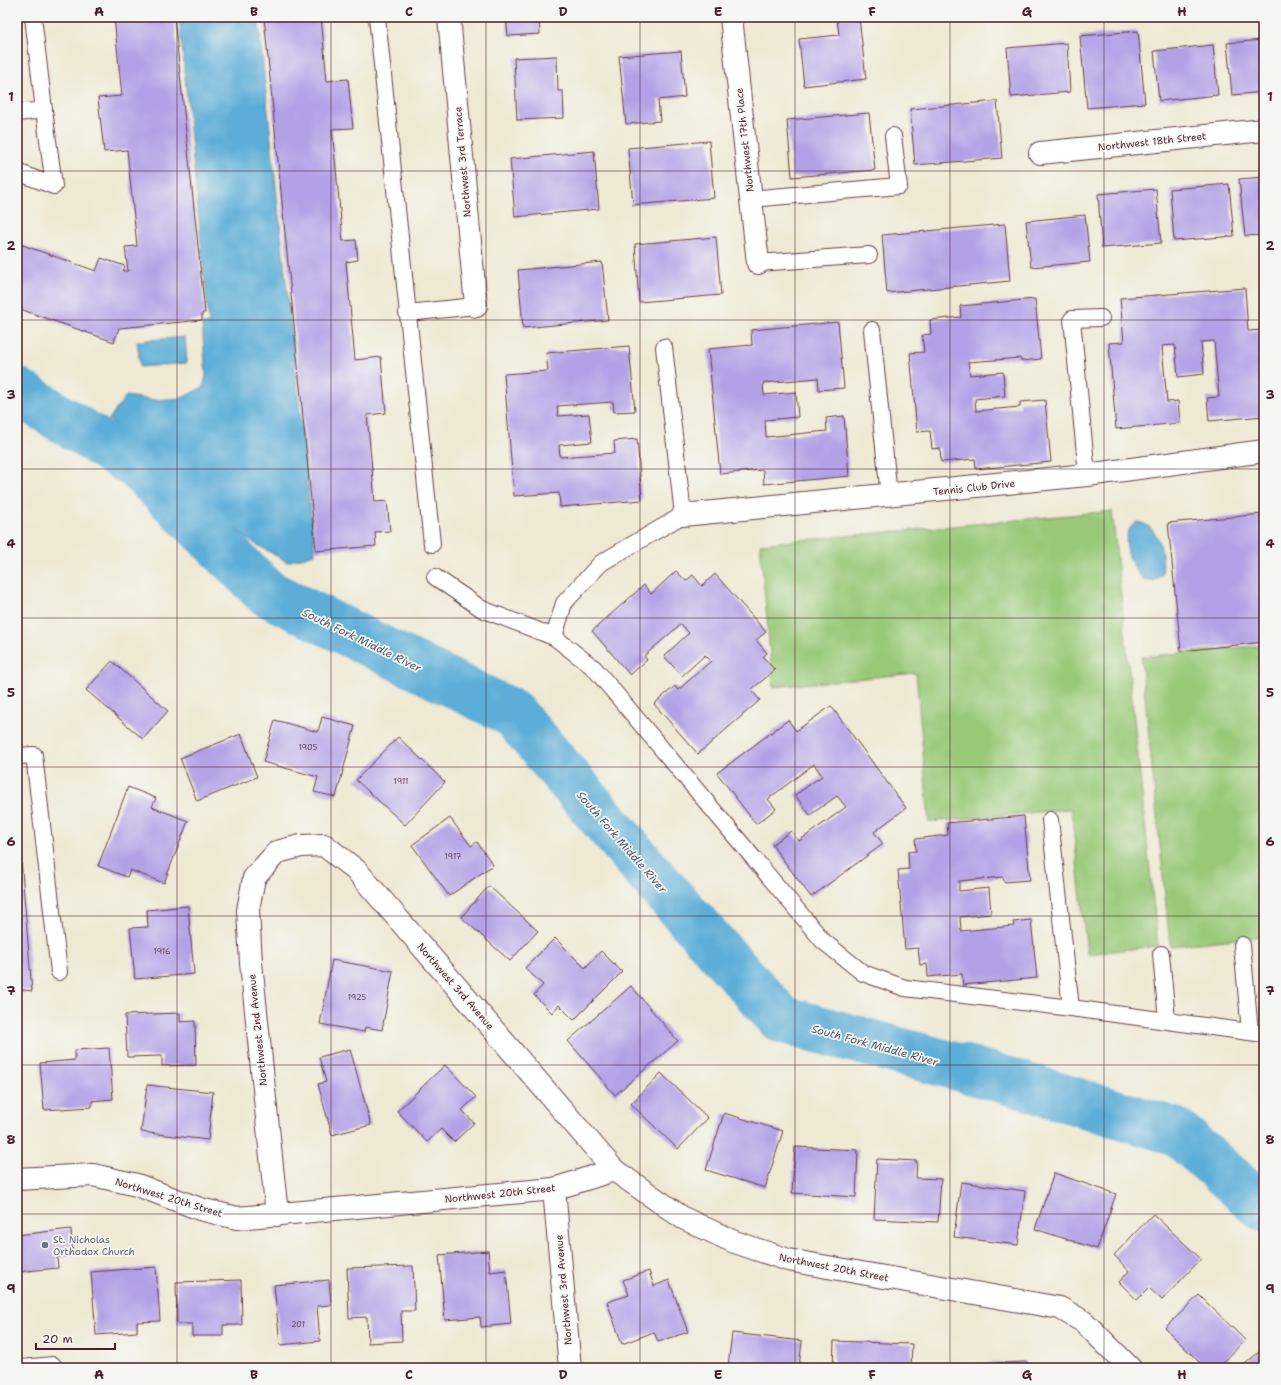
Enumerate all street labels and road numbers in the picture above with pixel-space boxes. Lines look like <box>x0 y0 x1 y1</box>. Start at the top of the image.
street label: Northwest 17th Place <box>733 87 756 193</box>
street label: Northwest 3rd Terrace <box>451 106 474 218</box>
street label: Northwest 18th Street <box>1097 129 1207 154</box>
street label: Tennis Club Drive <box>933 477 1016 498</box>
street label: Northwest 3rd Avenue <box>414 940 497 1033</box>
street label: Northwest 2nd Avenue <box>245 973 270 1087</box>
street label: Northwest 20th Street <box>114 1175 224 1220</box>
street label: Northwest 20th Street <box>444 1181 556 1206</box>
street label: Northwest 3rd Avenue <box>552 1234 575 1346</box>
street label: Northwest 20th Street <box>778 1250 890 1285</box>

